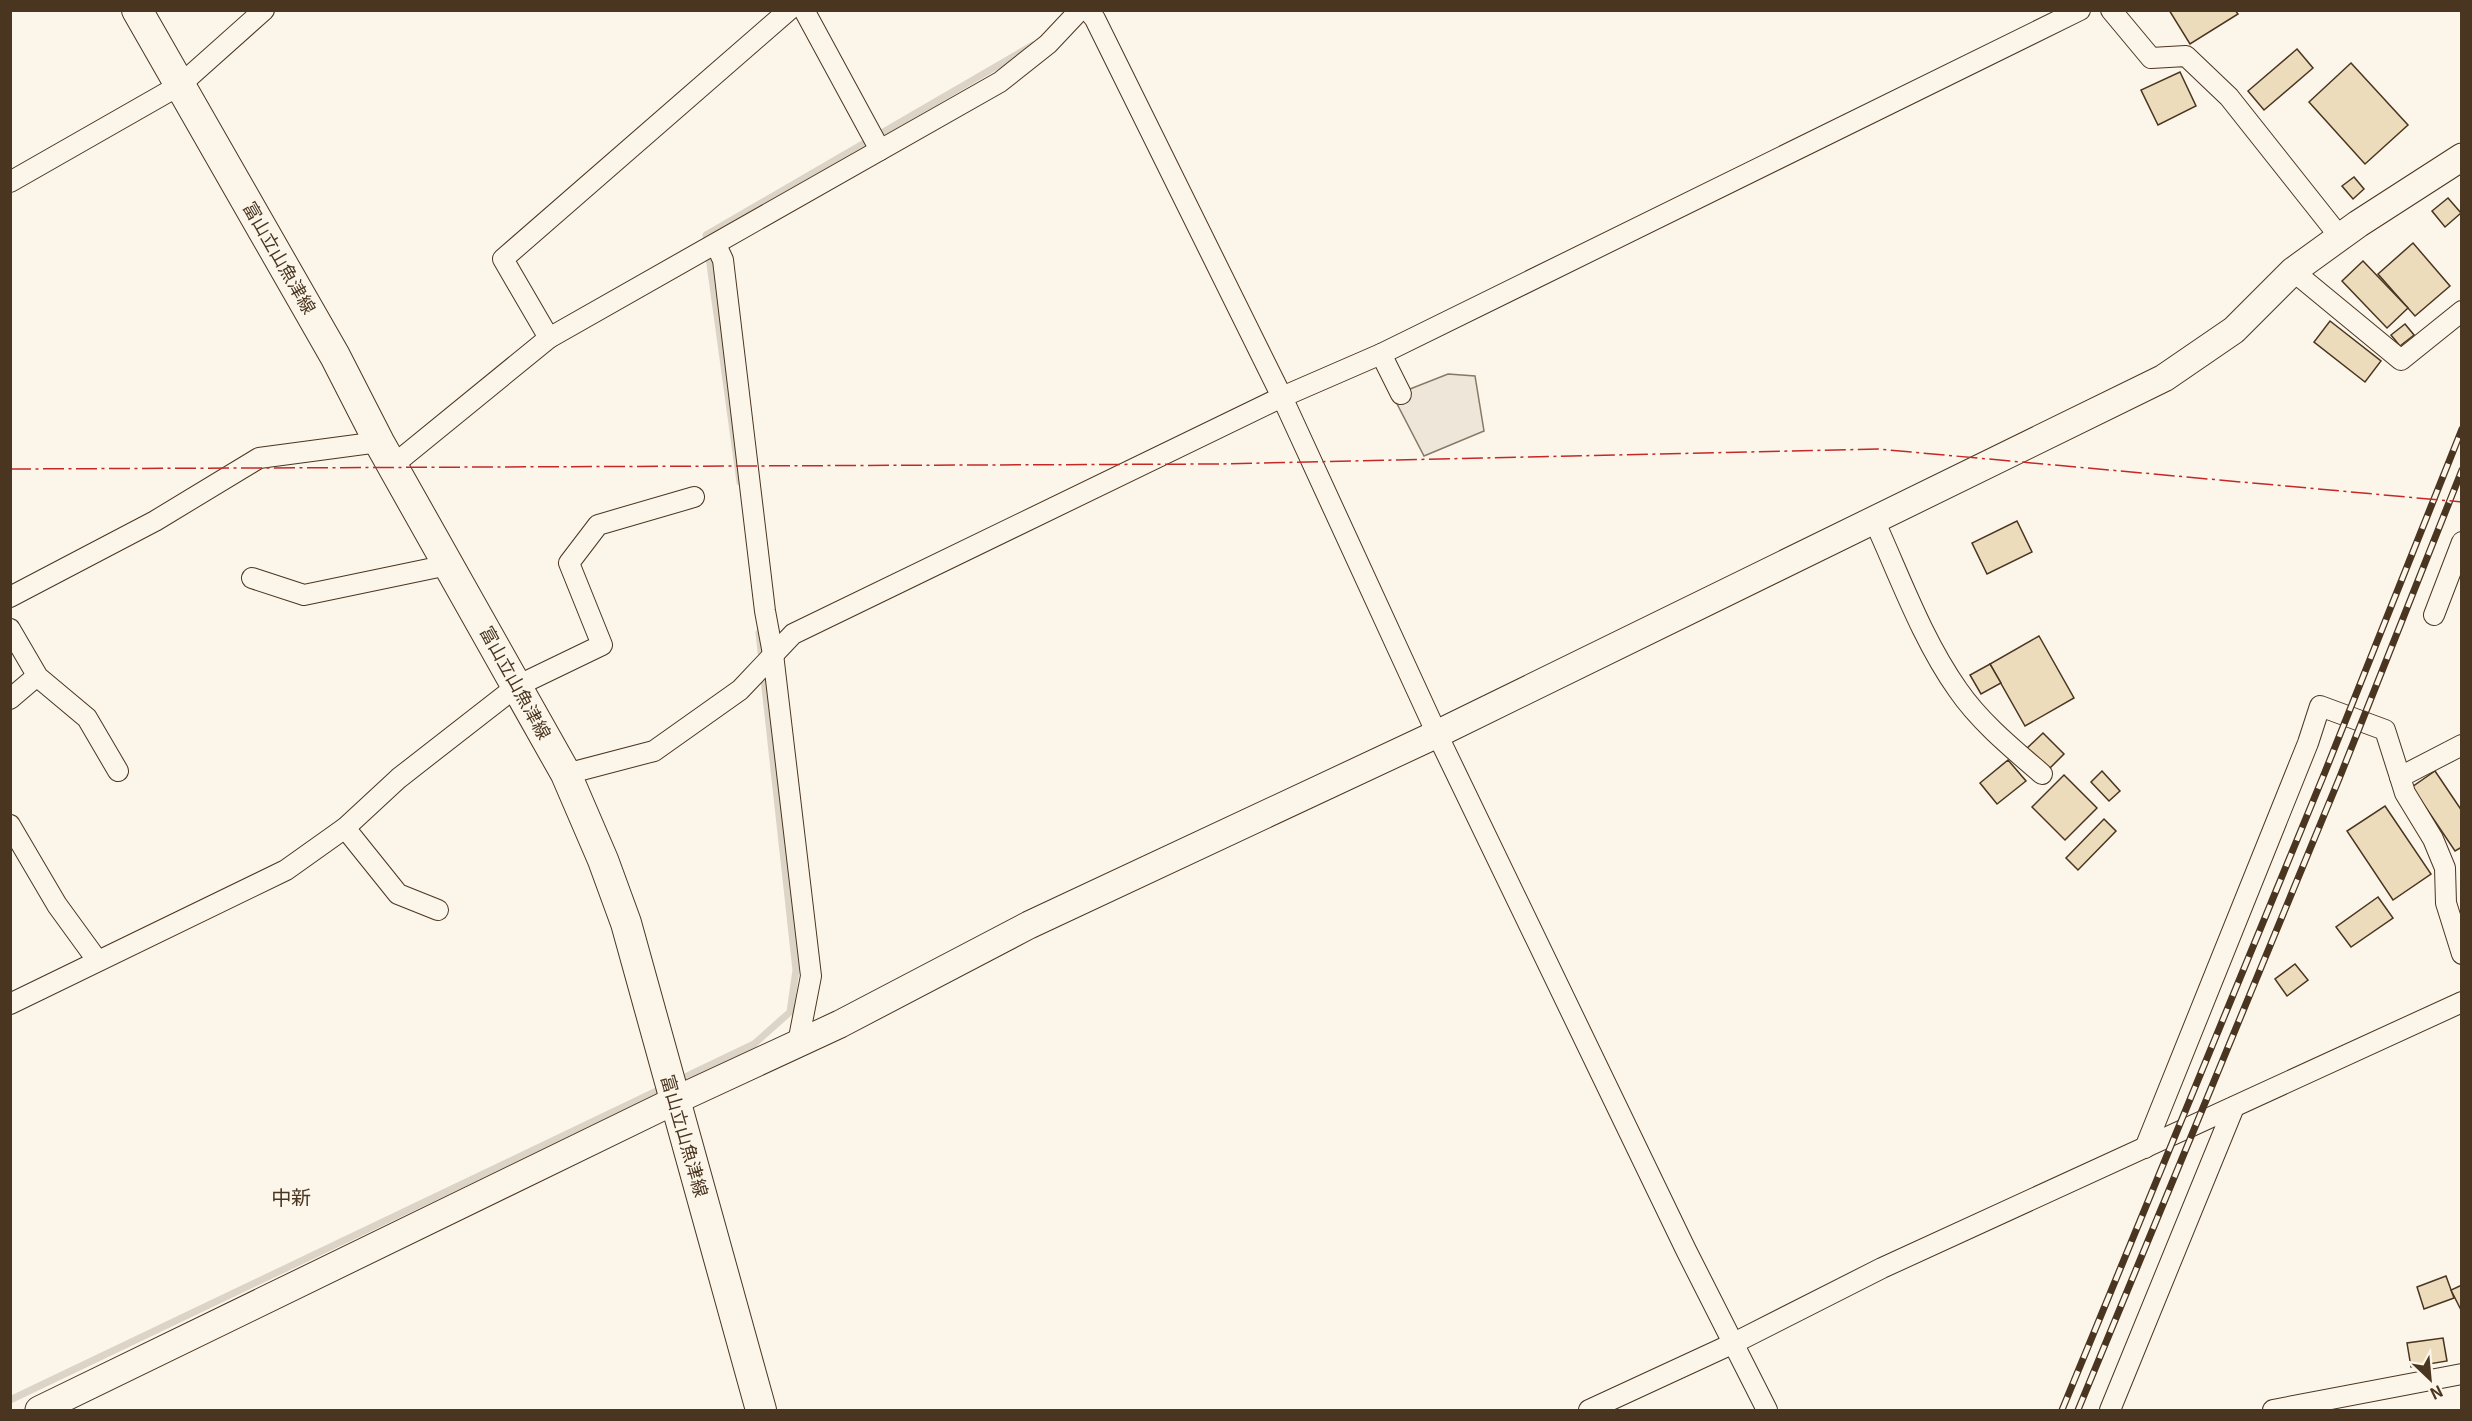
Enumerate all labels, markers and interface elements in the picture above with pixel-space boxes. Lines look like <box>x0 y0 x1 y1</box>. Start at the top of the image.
street label: 富山立山魚津線 <box>238 196 323 318</box>
street label: 富山立山魚津線 <box>475 621 559 743</box>
street label: 富山立山魚津線 <box>656 1071 716 1200</box>
district label: 中新 <box>271 1182 311 1211</box>
north arrow <box>2400 1349 2460 1409</box>
text: N <box>2426 1380 2448 1407</box>

